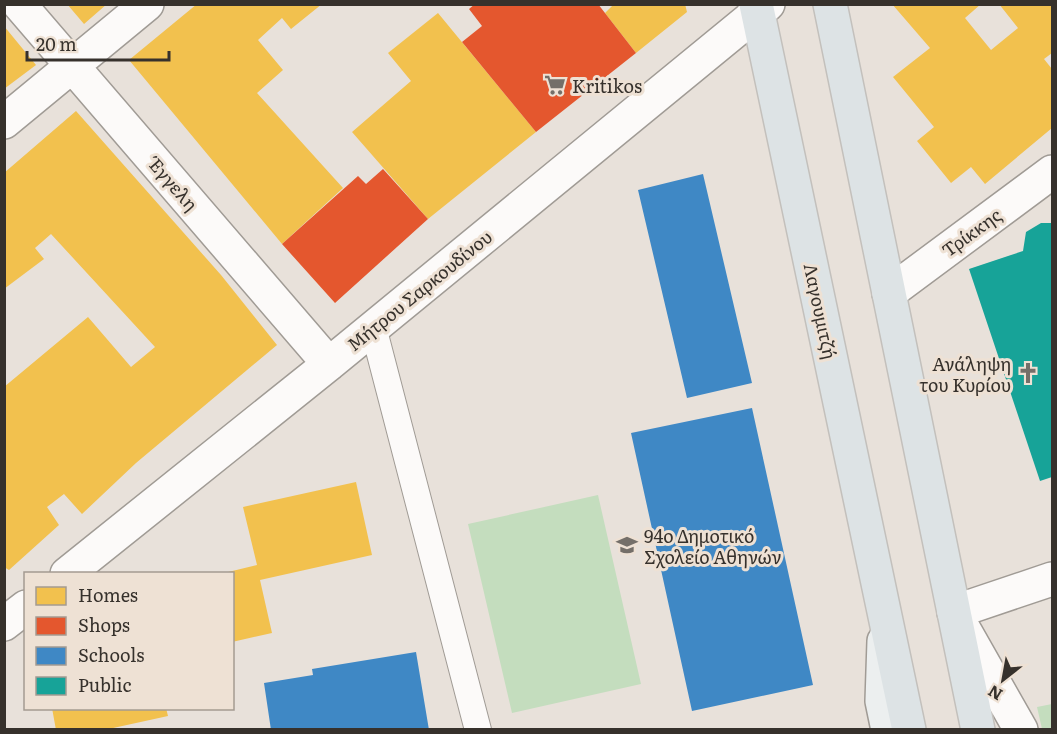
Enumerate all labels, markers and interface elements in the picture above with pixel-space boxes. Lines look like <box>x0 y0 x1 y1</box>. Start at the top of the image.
scale bar <box>27 24 170 62</box>
text: 20 m <box>36 30 77 57</box>
place label: Kritikos <box>572 72 642 99</box>
supermarket icon: Kritikos <box>543 73 567 97</box>
street label: Έγγελη <box>141 149 205 216</box>
street label: Τρίκκης <box>936 201 1006 263</box>
street label: Μήτρου Σαρκουδίνου <box>341 223 497 357</box>
street label: Λαγουμιτζή <box>798 261 844 361</box>
place label: Ανάληψη του Κυρίου <box>919 350 1011 398</box>
church icon: Ανάληψη του Κυρίου <box>1016 361 1040 385</box>
place label: 94ο Δημοτικό Σχολείο Αθηνών <box>644 522 782 570</box>
school or university icon: 94ο Δημοτικό Σχολείο Αθηνών <box>615 533 639 557</box>
legend <box>24 572 234 710</box>
text: Homes <box>78 581 138 608</box>
text: Shops <box>78 611 130 638</box>
text: Schools <box>78 641 144 668</box>
north arrow <box>973 650 1033 710</box>
text: Public <box>78 671 132 698</box>
text: N <box>983 680 1007 707</box>

